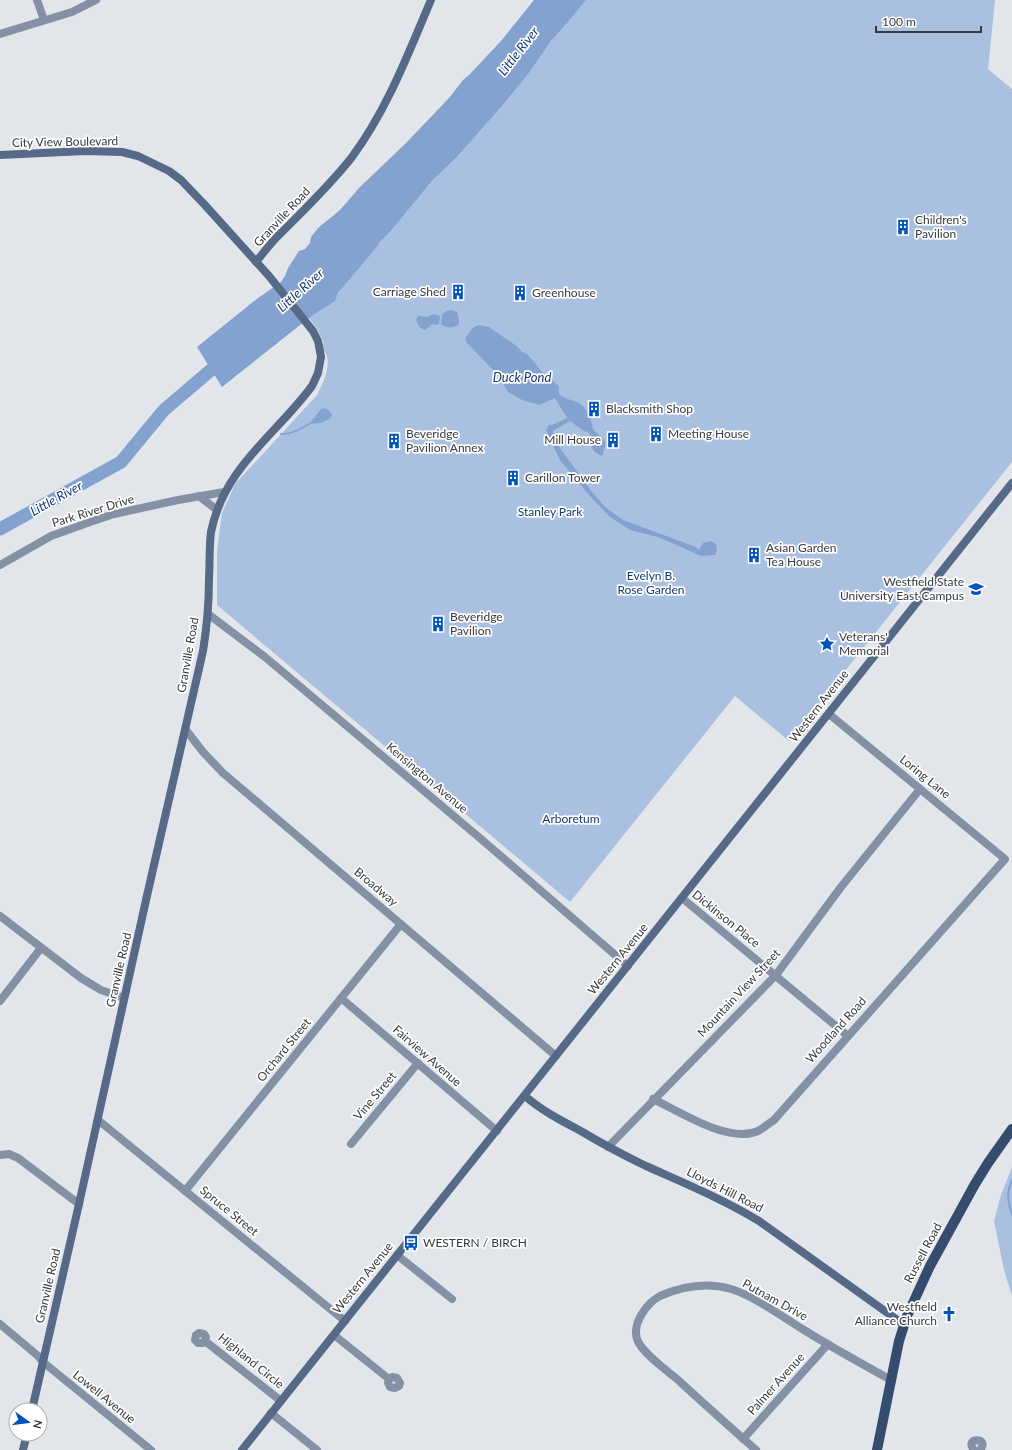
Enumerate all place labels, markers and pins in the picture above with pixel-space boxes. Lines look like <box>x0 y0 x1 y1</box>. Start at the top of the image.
place label: Children's Pavilion <box>915 212 967 241</box>
building icon: Children's Pavilion <box>894 218 912 236</box>
building icon: Carriage Shed <box>449 283 467 301</box>
place label: Carriage Shed <box>373 284 446 299</box>
building icon: Greenhouse <box>511 284 529 302</box>
place label: Greenhouse <box>532 285 596 300</box>
building icon: Blacksmith Shop <box>585 400 603 418</box>
place label: Blacksmith Shop <box>606 401 693 416</box>
building icon: Meeting House <box>647 425 665 443</box>
place label: Beveridge Pavilion Annex <box>406 426 484 455</box>
place label: Meeting House <box>668 426 749 441</box>
building icon: Mill House <box>604 431 622 449</box>
building icon: Beveridge Pavilion Annex <box>385 432 403 450</box>
place label: Mill House <box>544 432 601 447</box>
building icon: Carillon Tower <box>504 469 522 487</box>
place label: Carillon Tower <box>525 470 601 485</box>
place label: Asian Garden Tea House <box>766 540 837 569</box>
building icon: Asian Garden Tea House <box>745 546 763 564</box>
place label: Westfield State University East Campus <box>840 574 964 603</box>
school or university icon: Westfield State University East Campus <box>967 580 985 598</box>
place label: Beveridge Pavilion <box>450 609 503 638</box>
building icon: Beveridge Pavilion <box>429 615 447 633</box>
place label: Veterans' Memorial <box>839 629 889 658</box>
place icon: Veterans' Memorial <box>818 635 836 653</box>
bus stop icon: WESTERN / BIRCH <box>402 1234 420 1252</box>
place label: WESTERN / BIRCH <box>423 1235 527 1250</box>
place label: Westfield Alliance Church <box>855 1299 937 1328</box>
church icon: Westfield Alliance Church <box>940 1305 958 1323</box>

